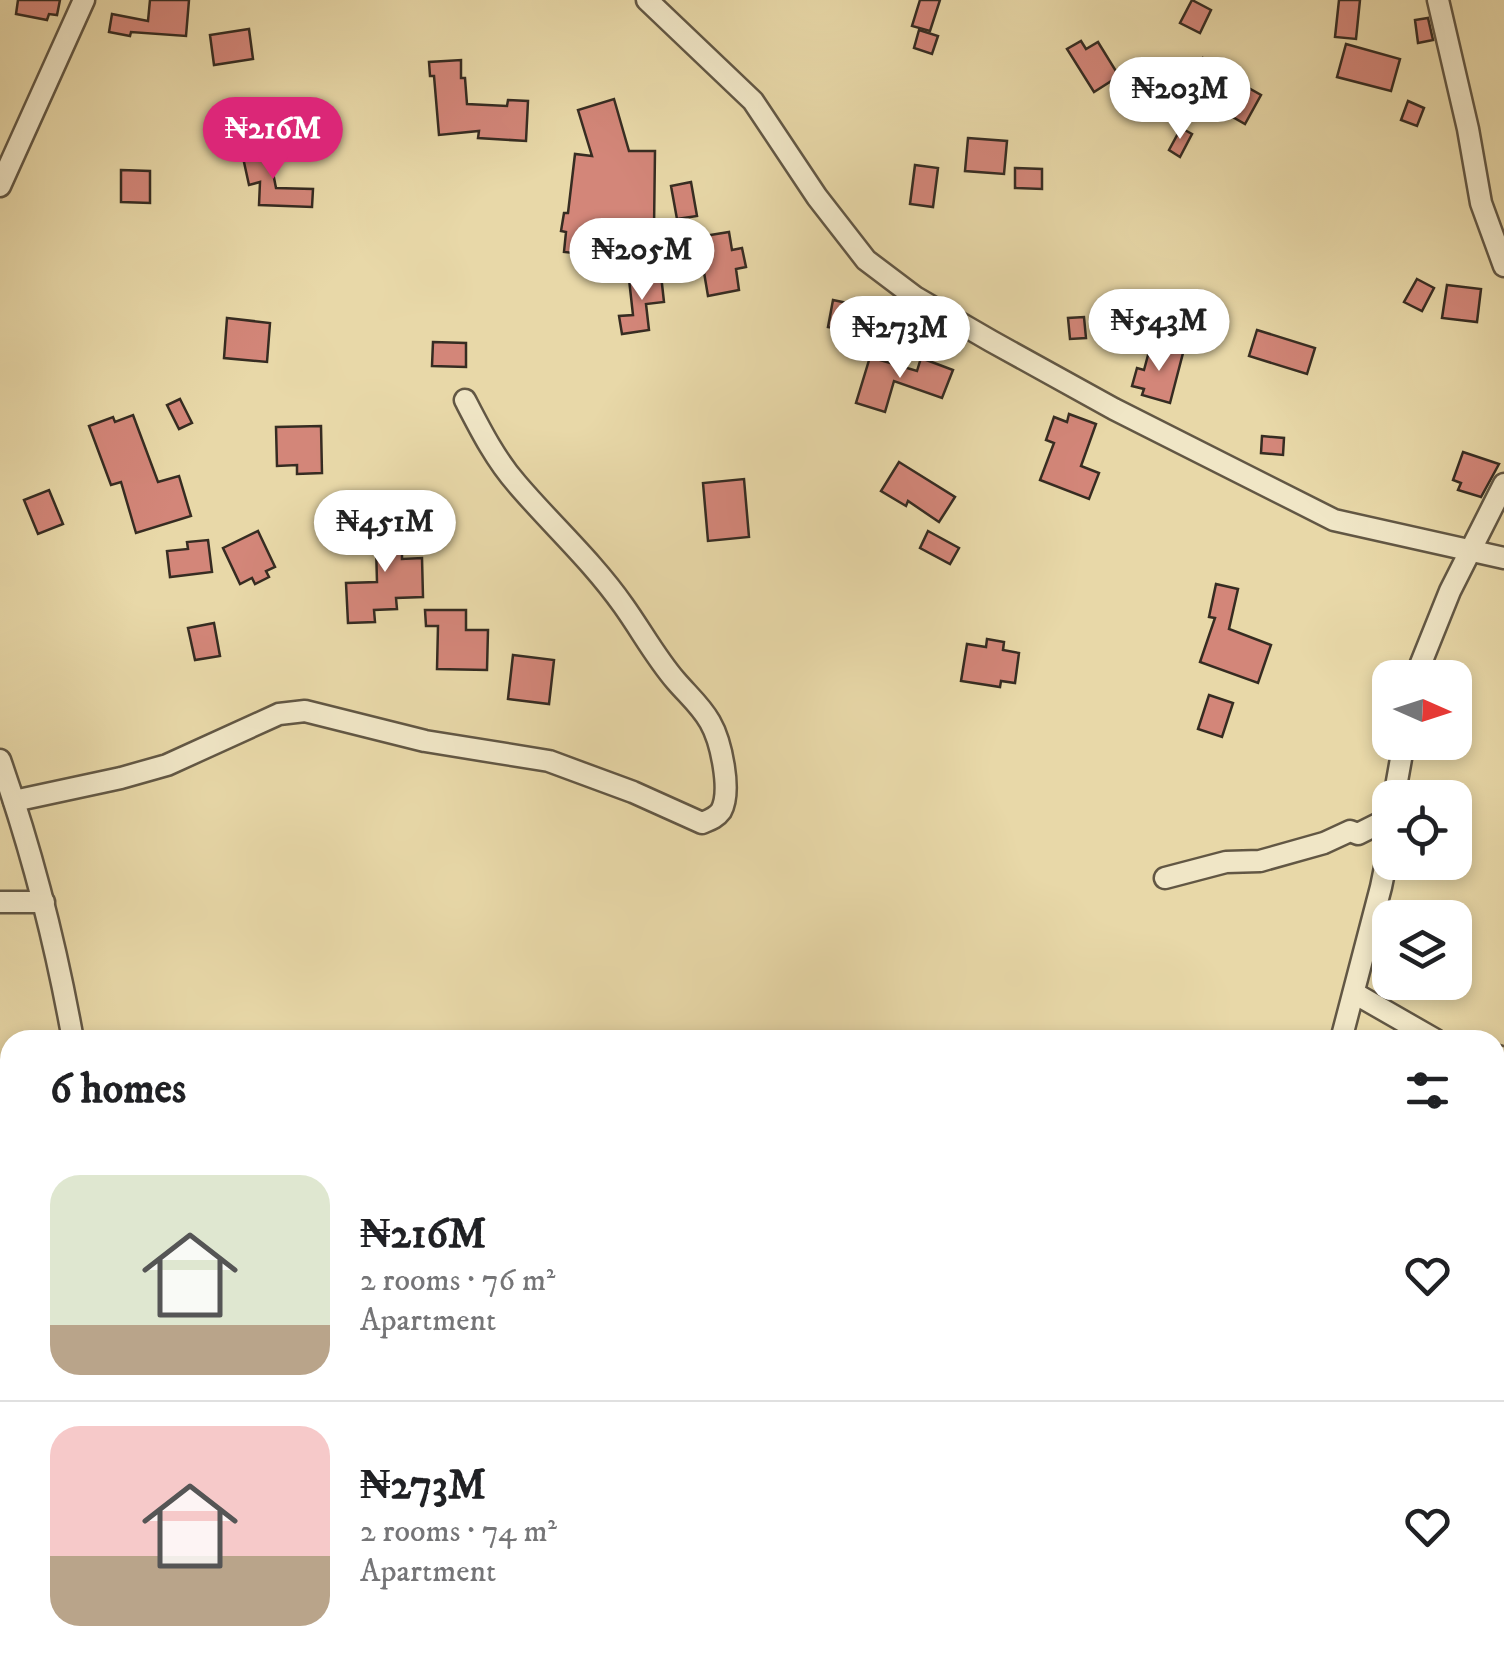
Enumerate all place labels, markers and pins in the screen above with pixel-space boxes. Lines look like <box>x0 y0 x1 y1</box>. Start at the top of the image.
pin: ₦203M <box>1110 57 1250 142</box>
pin: ₦216M <box>203 97 343 182</box>
pin: ₦205M <box>572 218 712 303</box>
pin: ₦543M <box>1089 289 1229 374</box>
pin: ₦273M <box>830 296 970 381</box>
pin: ₦451M <box>315 490 455 575</box>

